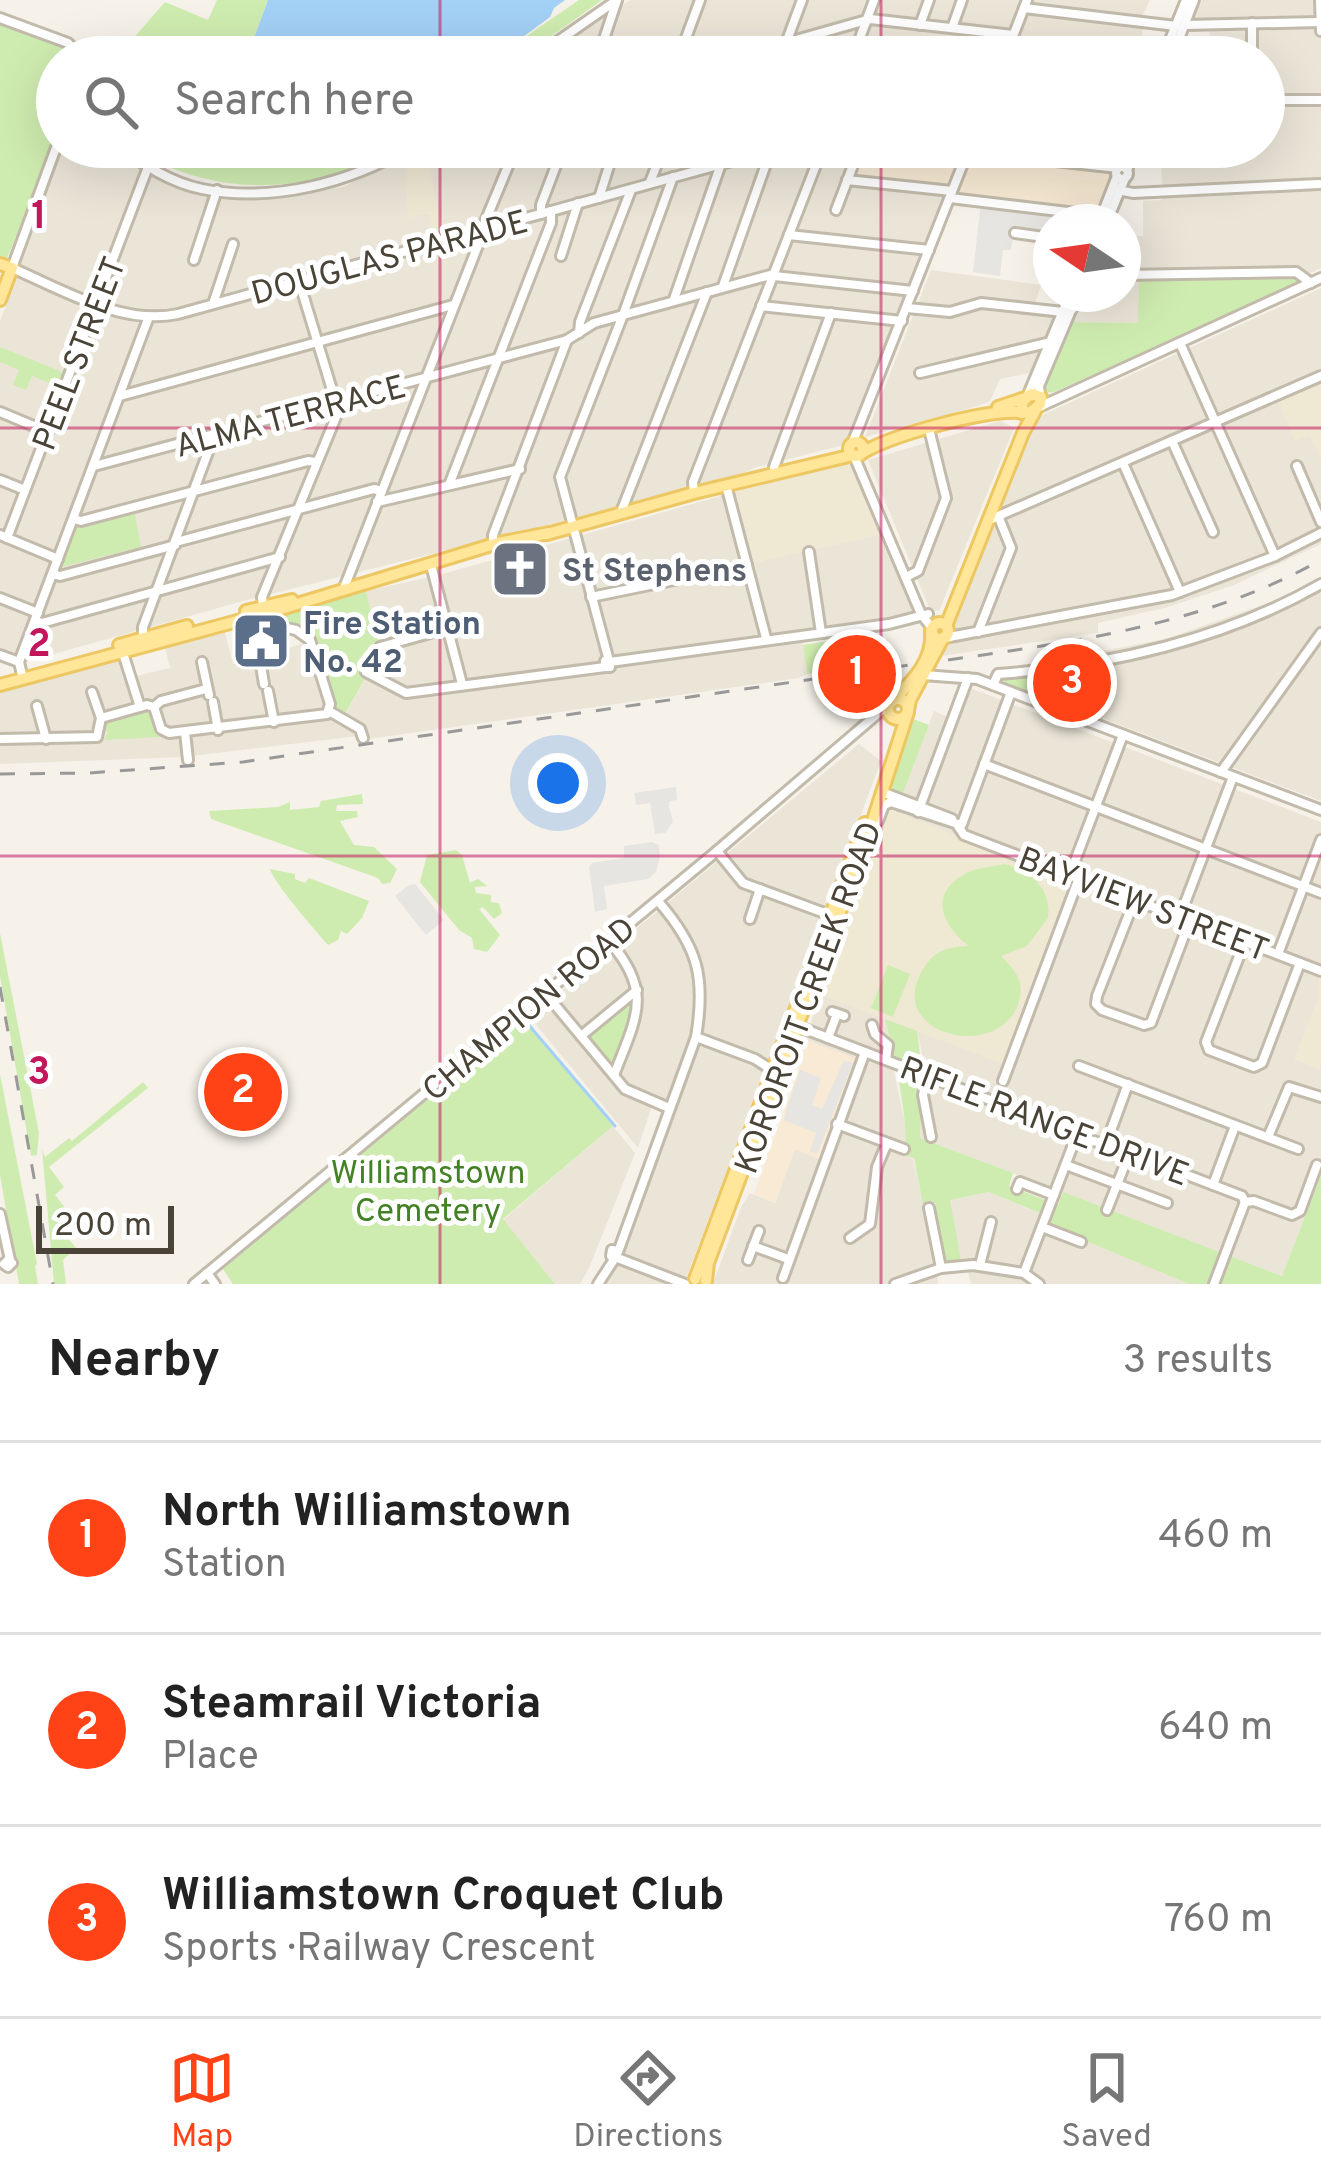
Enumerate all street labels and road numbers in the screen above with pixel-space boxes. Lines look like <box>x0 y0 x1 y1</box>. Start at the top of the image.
street label: DOUGLAS PARADE <box>247 203 533 317</box>
street label: PEEL STREET <box>26 252 138 457</box>
street label: ALMA TERRACE <box>171 368 411 470</box>
street label: KOROROIT CREEK ROAD <box>727 817 894 1180</box>
street label: BAYVIEW STREET <box>1011 840 1274 974</box>
street label: CHAMPION ROAD <box>415 910 646 1112</box>
street label: RIFLE RANGE DRIVE <box>893 1049 1194 1198</box>

